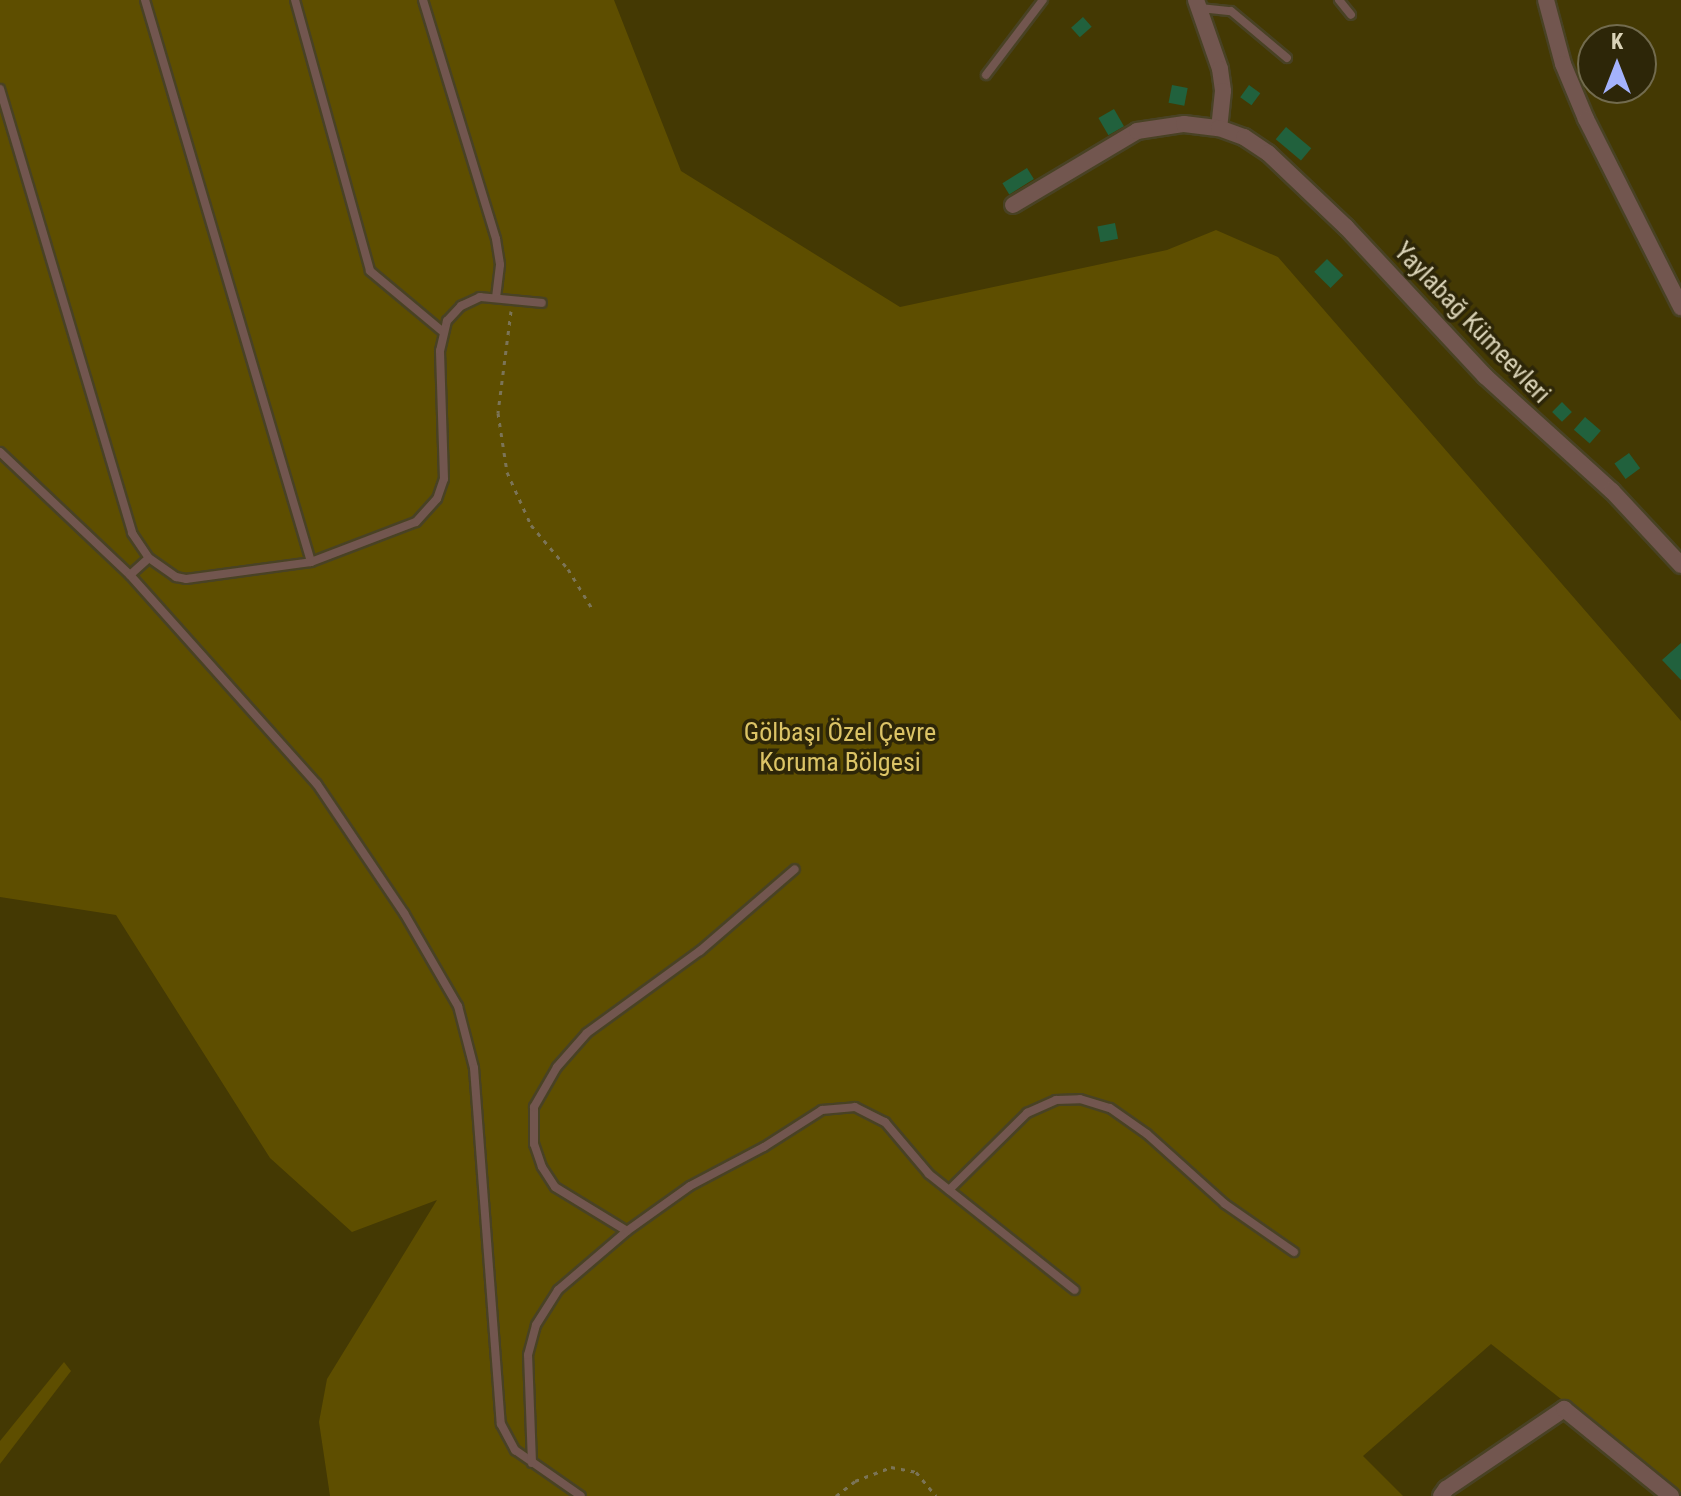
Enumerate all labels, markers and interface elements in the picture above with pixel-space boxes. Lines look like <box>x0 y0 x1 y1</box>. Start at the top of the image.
north arrow <box>1577 24 1657 104</box>
text: K <box>1611 29 1623 54</box>
street label: Yaylabağ Kümeevleri <box>1387 236 1557 410</box>
park label: Gölbaşı Özel Çevre Koruma Bölgesi <box>744 717 936 778</box>

